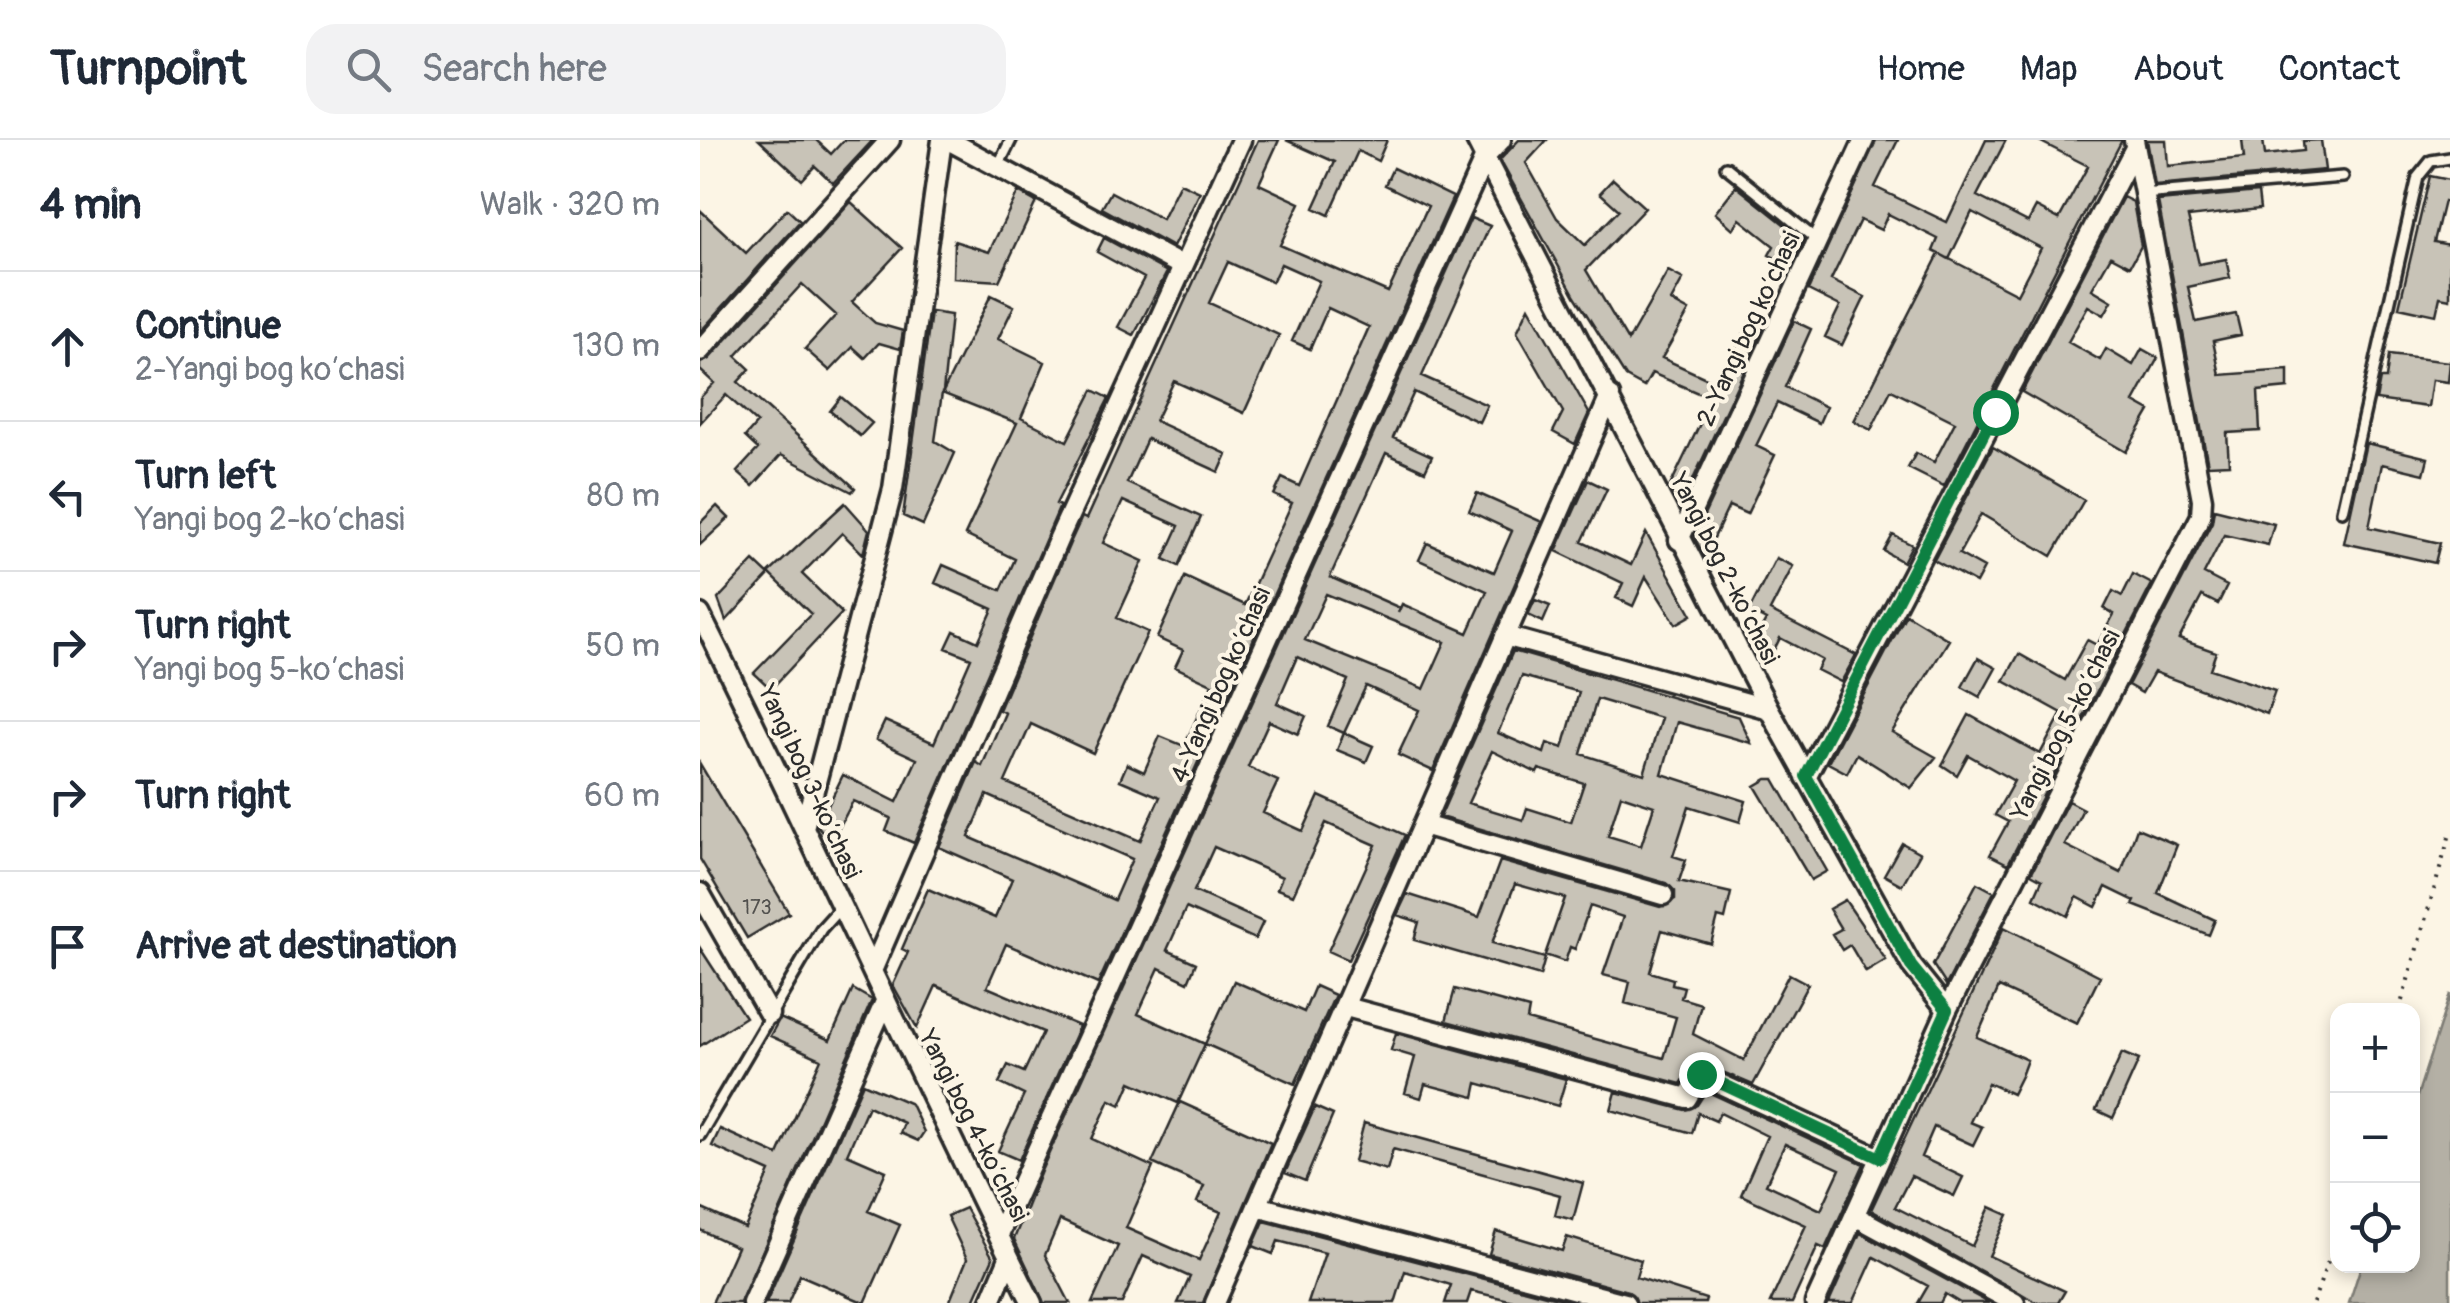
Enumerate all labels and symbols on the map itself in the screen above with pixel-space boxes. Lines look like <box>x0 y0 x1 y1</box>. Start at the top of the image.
street label: 2-Yangi bog koʼchasi <box>1690 227 1808 431</box>
route start <box>1973 390 2019 436</box>
street label: Yangi bog 2-koʼchasi <box>1662 467 1786 670</box>
street label: 4-Yangi bog koʼchasi <box>1164 582 1278 788</box>
street label: Yangi bog 5-koʼchasi <box>2004 624 2128 827</box>
street label: Yangi bog 3-koʼchasi <box>750 679 868 884</box>
house number: 173 <box>742 895 772 920</box>
street label: Yangi bog 4-koʼchasi <box>911 1024 1035 1227</box>
route end <box>1679 1052 1725 1098</box>

